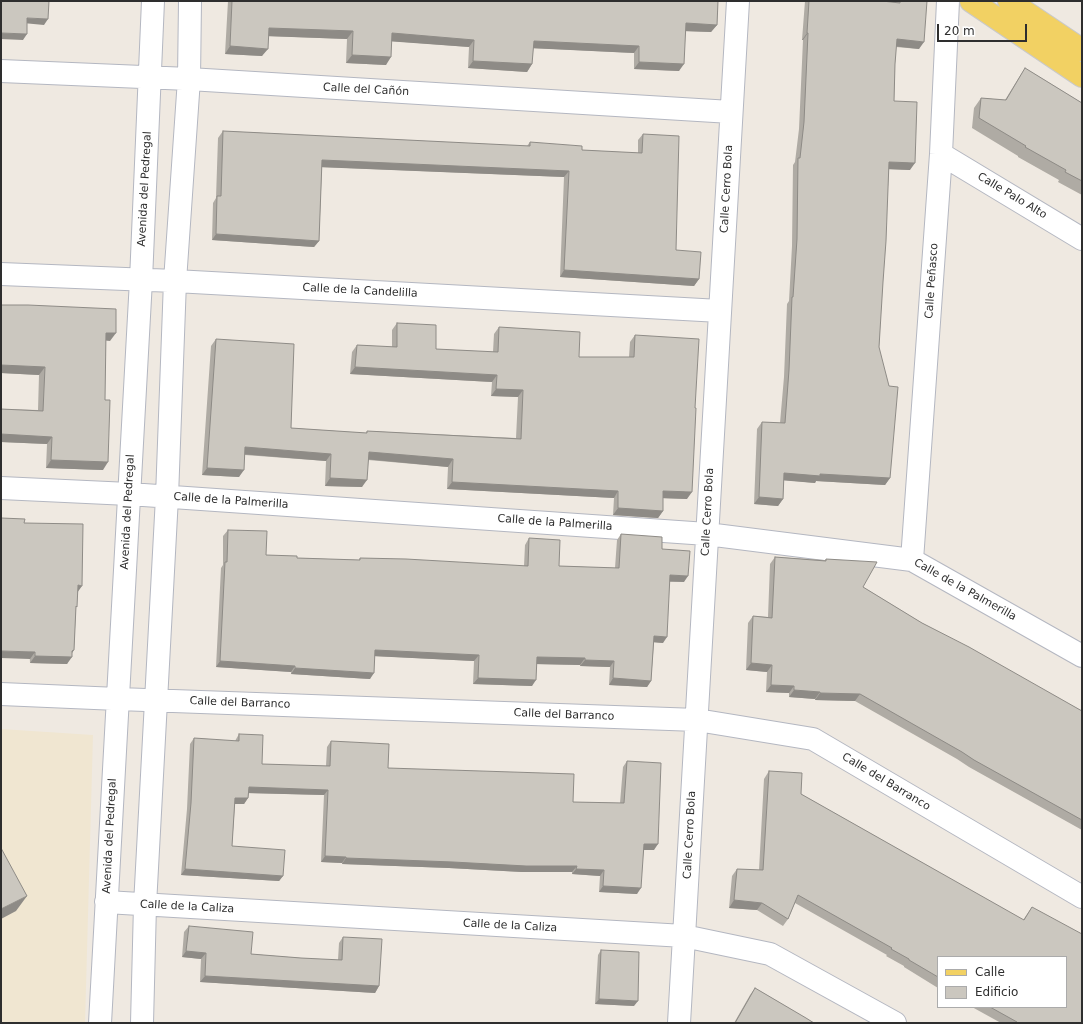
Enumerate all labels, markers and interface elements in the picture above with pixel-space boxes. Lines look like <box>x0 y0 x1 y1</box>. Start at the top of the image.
scale bar <box>939 16 1029 42</box>
text: 20 m <box>944 24 975 38</box>
street label: Calle del Cañón <box>323 81 409 99</box>
street label: Avenida del Pedregal <box>135 131 155 247</box>
street label: Calle Cerro Bola <box>718 145 736 233</box>
street label: Calle Palo Alto <box>975 170 1049 222</box>
street label: Calle Peñasco <box>923 243 941 319</box>
street label: Calle de la Candelilla <box>302 281 418 301</box>
street label: Avenida del Pedregal <box>118 454 138 570</box>
street label: Calle Cerro Bola <box>699 468 717 556</box>
street label: Calle de la Palmerilla <box>173 490 289 512</box>
street label: Calle de la Palmerilla <box>497 512 613 534</box>
street label: Calle de la Palmerilla <box>911 556 1019 624</box>
street label: Calle del Barranco <box>189 695 291 711</box>
street label: Calle del Barranco <box>513 707 615 723</box>
street label: Calle del Barranco <box>839 750 933 814</box>
street label: Avenida del Pedregal <box>100 778 120 894</box>
street label: Calle Cerro Bola <box>681 791 699 879</box>
street label: Calle de la Caliza <box>140 898 234 916</box>
street label: Calle de la Caliza <box>463 917 557 935</box>
legend <box>937 956 1067 1008</box>
text: Calle <box>975 965 1005 979</box>
text: Edificio <box>975 985 1018 999</box>

